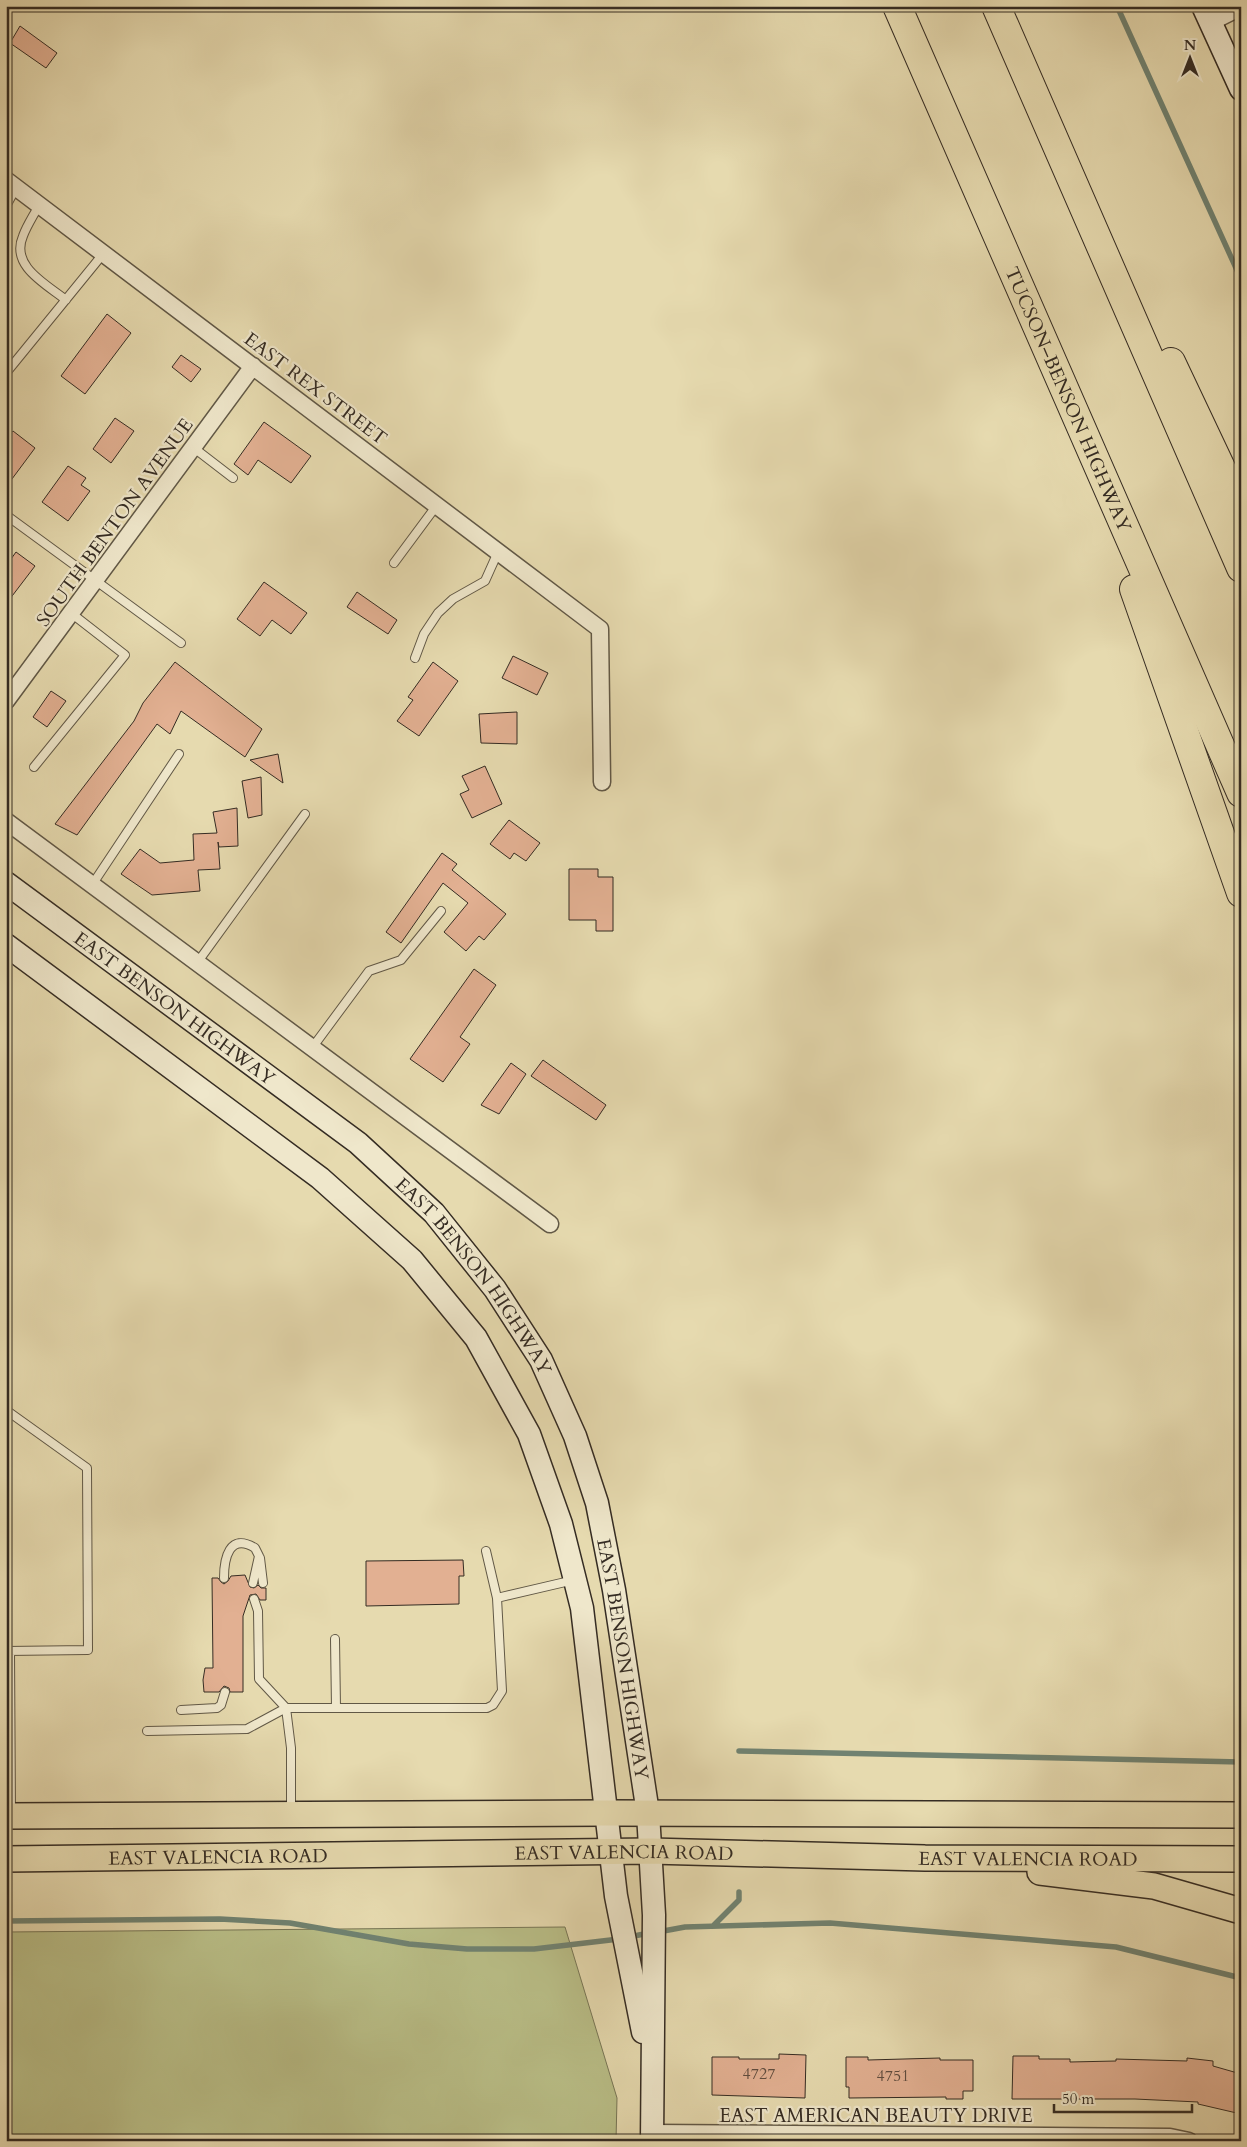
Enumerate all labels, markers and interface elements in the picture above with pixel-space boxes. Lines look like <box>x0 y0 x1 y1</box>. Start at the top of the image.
north arrow <box>1164 32 1214 82</box>
text: N <box>1184 36 1196 55</box>
street label: TUCSON–BENSON HIGHWAY <box>999 263 1138 537</box>
street label: EAST REX STREET <box>239 326 392 451</box>
street label: SOUTH BENTON AVENUE <box>30 413 199 632</box>
street label: EAST BENSON HIGHWAY <box>68 926 281 1092</box>
street label: EAST BENSON HIGHWAY <box>389 1172 558 1379</box>
street label: EAST BENSON HIGHWAY <box>590 1536 655 1782</box>
street label: EAST VALENCIA ROAD <box>514 1839 734 1867</box>
street label: EAST VALENCIA ROAD <box>108 1843 328 1872</box>
street label: EAST VALENCIA ROAD <box>918 1846 1137 1873</box>
house number: 4727 <box>743 2063 775 2085</box>
house number: 4751 <box>877 2065 909 2087</box>
scale bar <box>1054 2082 1192 2114</box>
text: 50 m <box>1062 2089 1094 2109</box>
street label: EAST AMERICAN BEAUTY DRIVE <box>719 2103 1033 2129</box>

